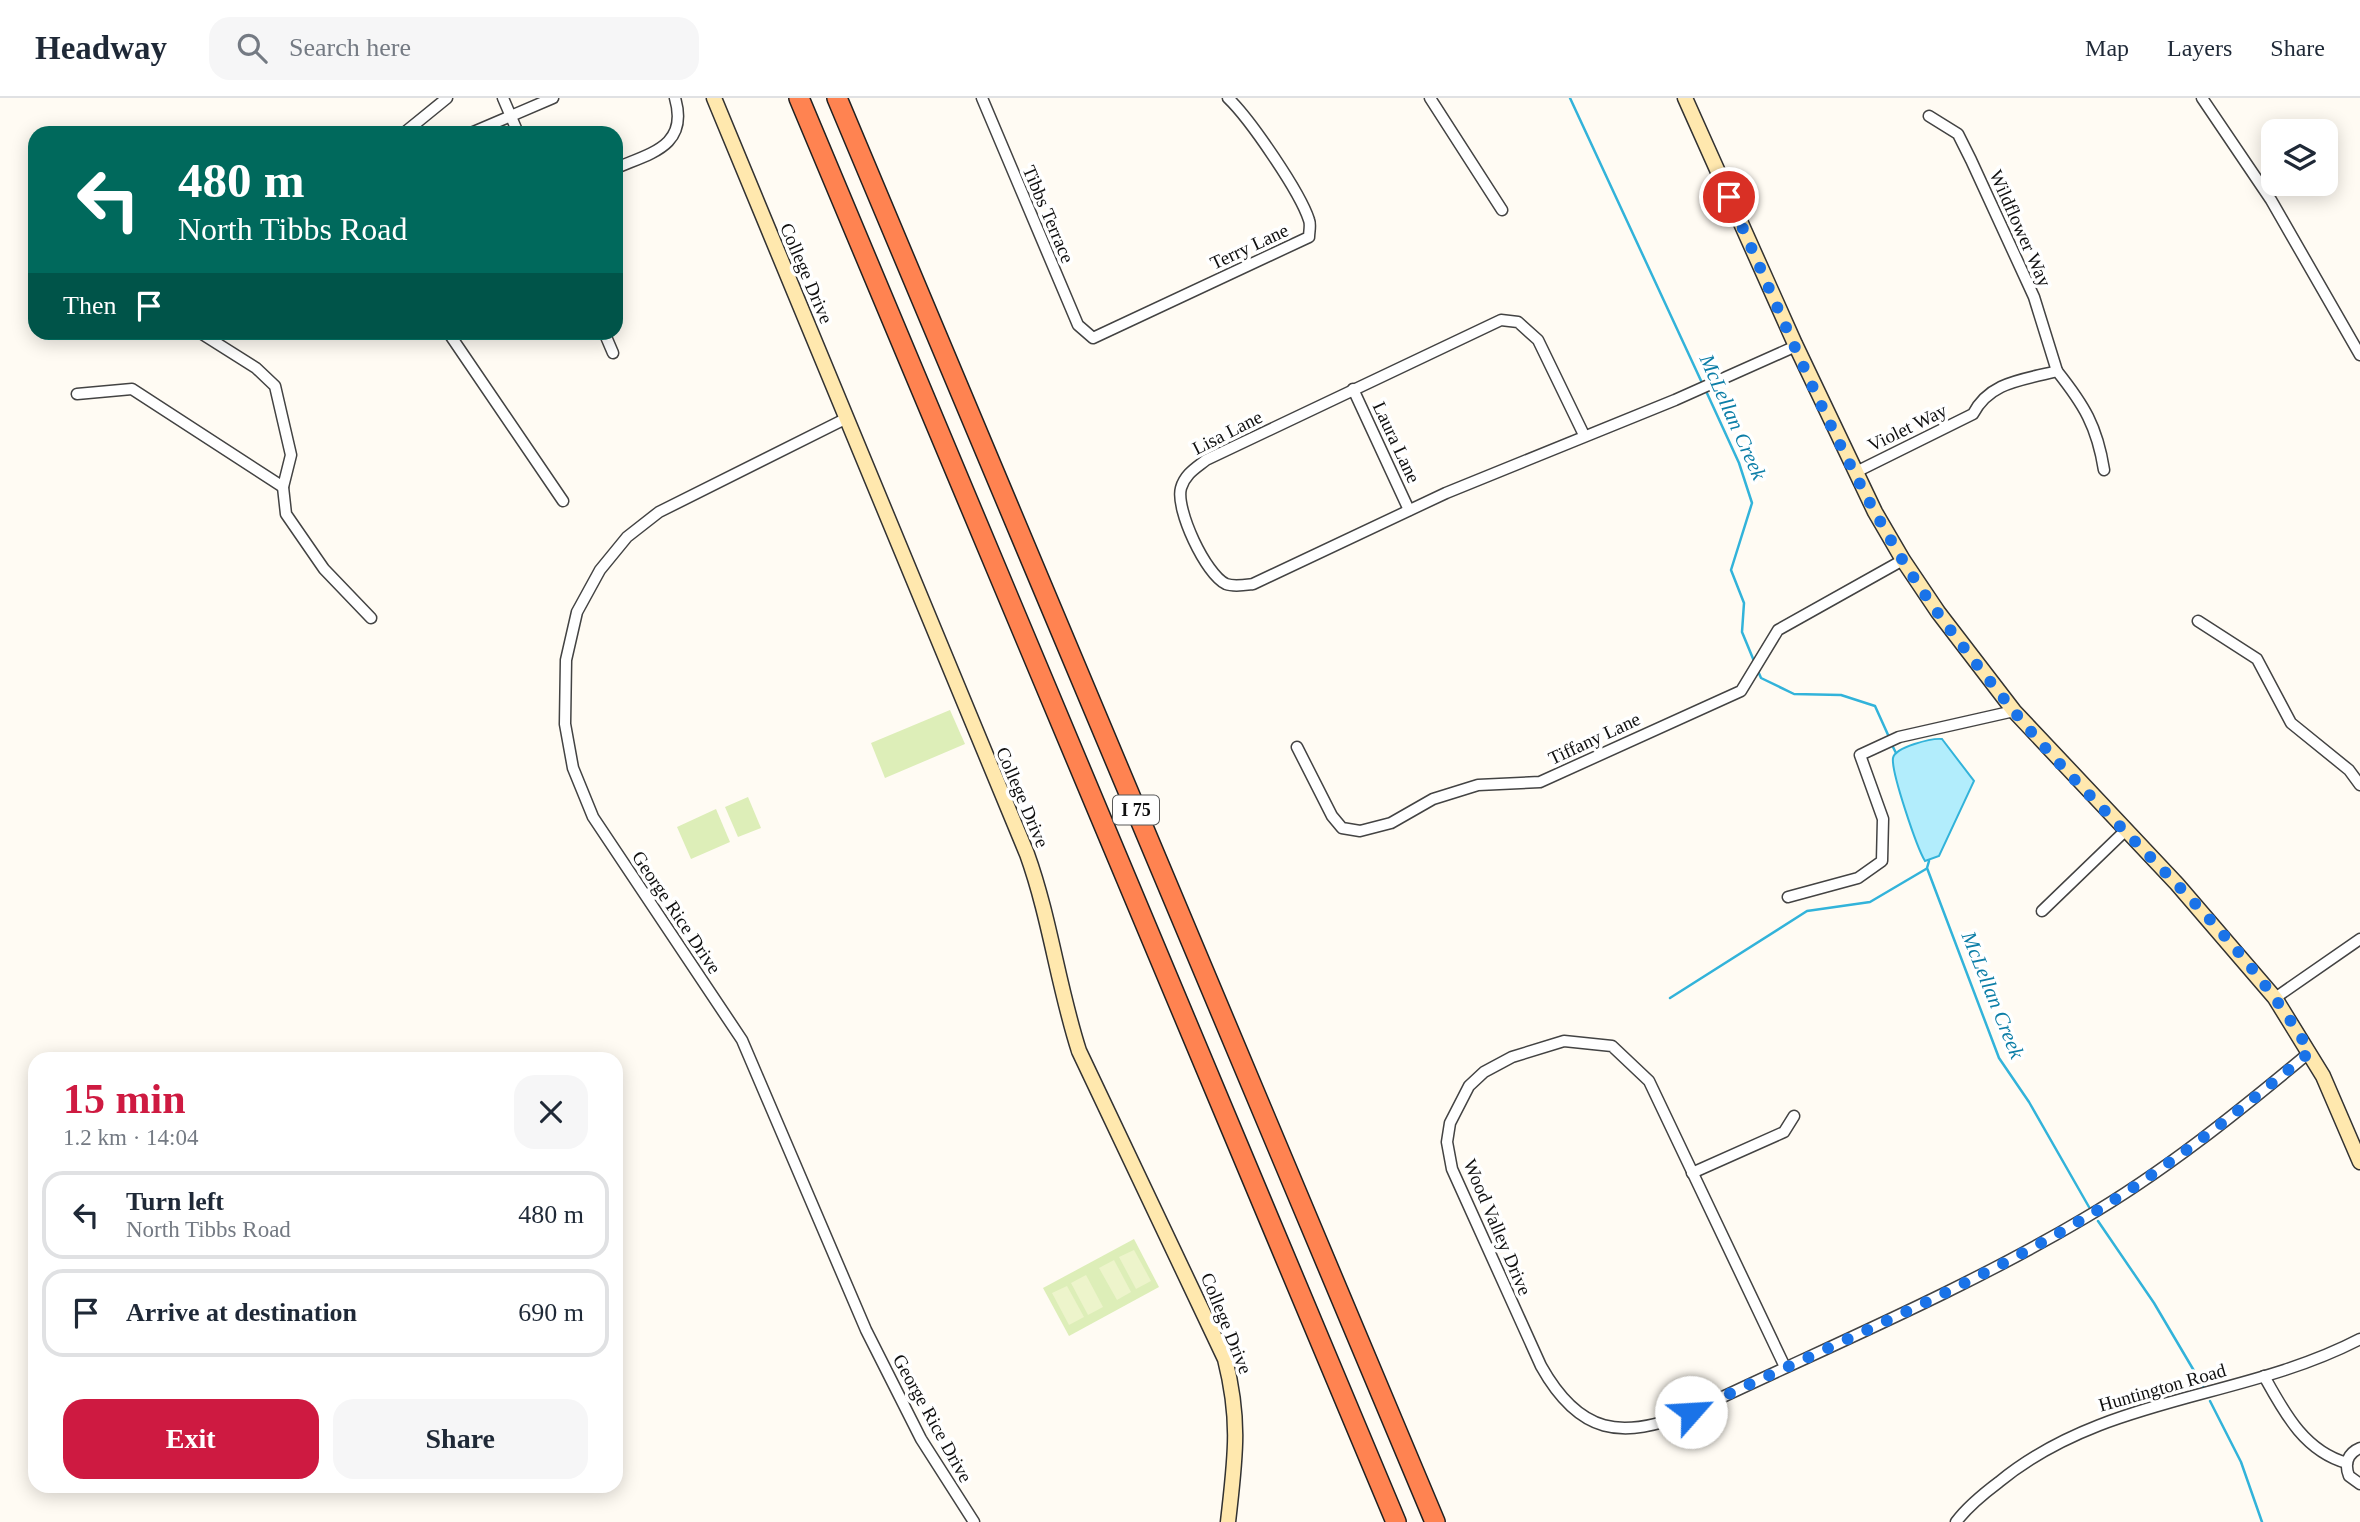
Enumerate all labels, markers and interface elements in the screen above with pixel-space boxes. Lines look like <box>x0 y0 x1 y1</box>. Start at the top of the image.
search box <box>209 17 699 80</box>
icon: search <box>233 29 271 67</box>
text: Headway <box>35 30 167 66</box>
text: Search here <box>289 33 411 62</box>
text: Map <box>2085 35 2129 61</box>
text: Layers <box>2167 35 2232 61</box>
text: Share <box>2270 35 2325 61</box>
map controls <box>2261 119 2338 196</box>
button: layers <box>2261 119 2338 196</box>
text: 480 m <box>178 153 305 208</box>
icon: left <box>63 154 154 245</box>
street label: Tibbs Terrace <box>1019 162 1078 266</box>
pin <box>1699 167 1759 227</box>
street label: Wildflower Way <box>1985 167 2056 290</box>
icon: arrive <box>1710 178 1748 216</box>
text: North Tibbs Road <box>178 211 407 247</box>
street label: Terry Lane <box>1207 219 1292 274</box>
street label: College Drive <box>776 220 837 327</box>
icon: arrive <box>130 287 168 325</box>
text: Then <box>63 291 116 320</box>
water label: McLellan Creek <box>1694 349 1772 484</box>
street label: Laura Lane <box>1369 398 1424 486</box>
street label: Violet Way <box>1864 399 1951 456</box>
street label: Lisa Lane <box>1189 406 1266 459</box>
street label: Tiffany Lane <box>1545 708 1643 769</box>
street label: College Drive <box>992 744 1053 851</box>
road number: I 75 <box>1113 796 1159 824</box>
street label: George Rice Drive <box>628 847 725 977</box>
water label: McLellan Creek <box>1956 927 2030 1063</box>
button: close <box>514 1075 588 1149</box>
text: 15 min <box>63 1076 186 1122</box>
text: 1.2 km · 14:04 <box>63 1125 198 1150</box>
street label: Wood Valley Drive <box>1459 1156 1536 1298</box>
text: Turn left <box>126 1187 224 1216</box>
icon: left <box>67 1196 105 1234</box>
text: 480 m <box>518 1200 584 1229</box>
text: North Tibbs Road <box>126 1217 291 1242</box>
street label: College Drive <box>1197 1270 1256 1377</box>
icon: arrive <box>67 1294 105 1332</box>
text: Arrive at destination <box>126 1298 357 1327</box>
text: 690 m <box>518 1298 584 1327</box>
street label: George Rice Drive <box>889 1351 976 1486</box>
street label: Huntington Road <box>2096 1359 2229 1416</box>
position arrow <box>1654 1375 1728 1449</box>
button: Exit <box>63 1399 319 1479</box>
button: Share <box>333 1399 588 1479</box>

